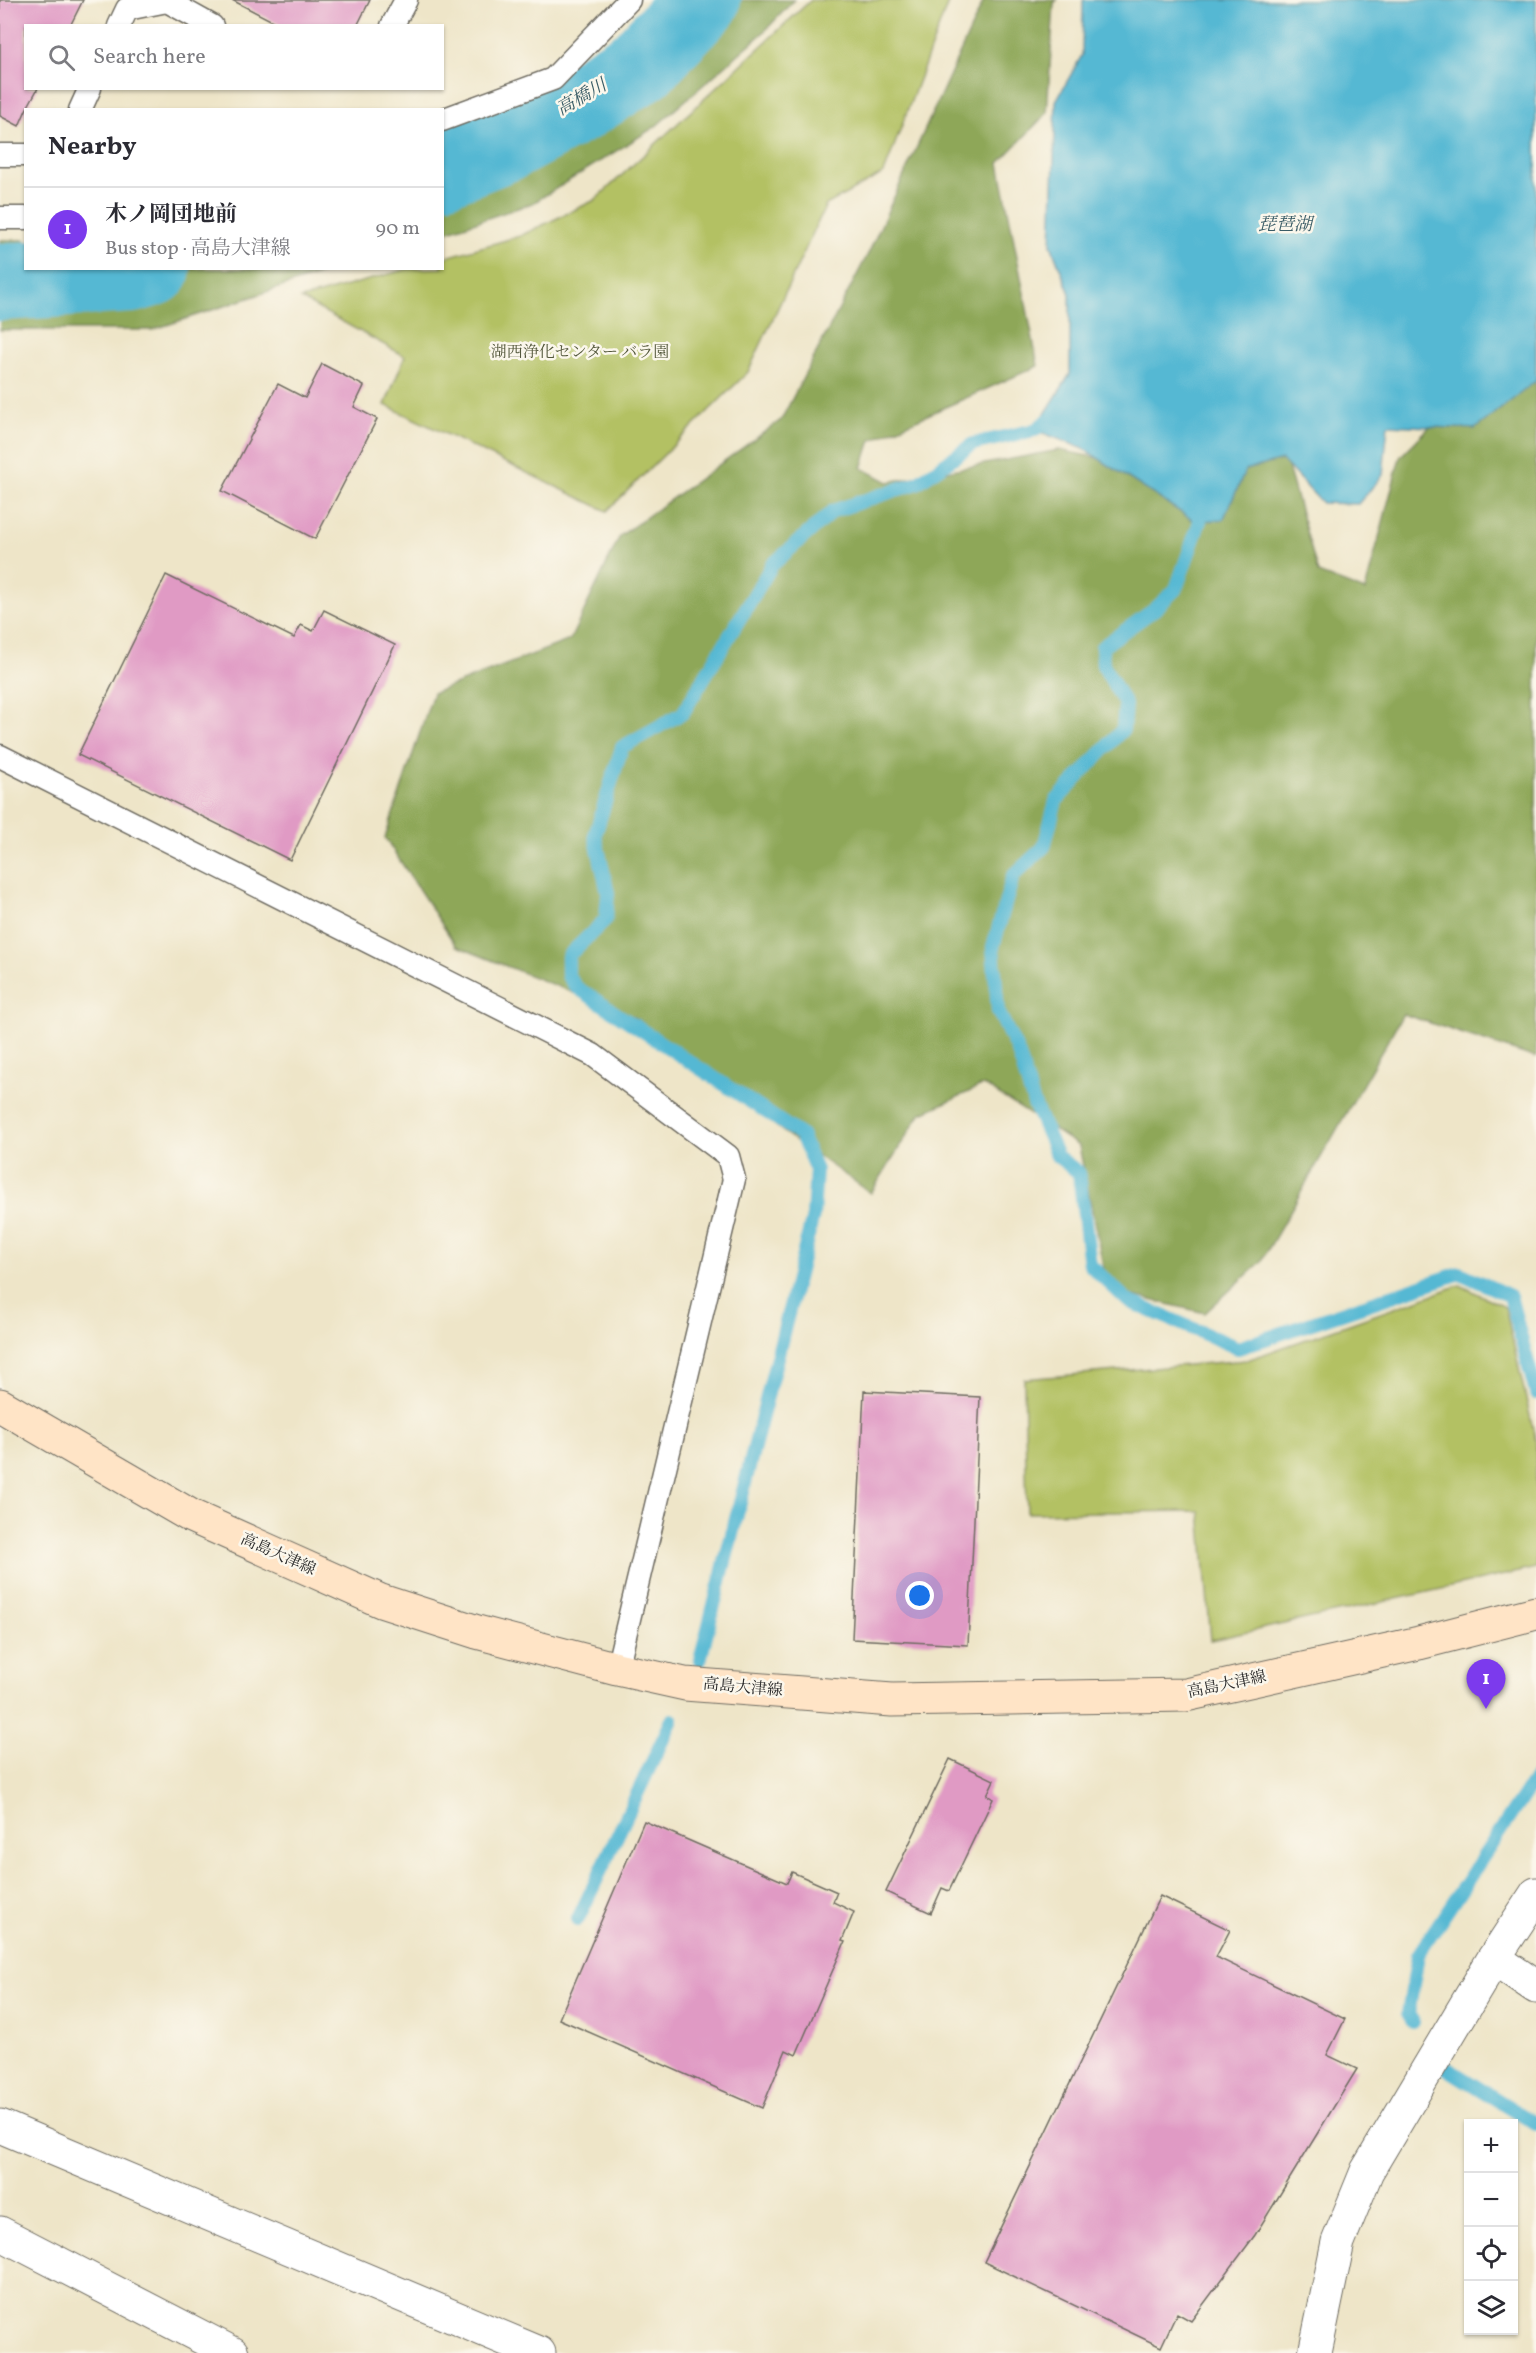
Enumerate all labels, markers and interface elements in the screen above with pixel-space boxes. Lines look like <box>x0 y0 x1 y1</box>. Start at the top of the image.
search box <box>24 24 444 90</box>
icon: search <box>45 41 78 74</box>
text: Search here <box>93 42 206 73</box>
water label: 高橋川 <box>552 73 613 122</box>
text: Nearby <box>48 129 137 165</box>
text: 木ノ岡団地前 <box>105 200 237 231</box>
water label: 琵琶湖 <box>1258 213 1315 238</box>
text: 1 <box>63 215 72 243</box>
text: 90 m <box>376 215 420 243</box>
text: Bus stop · 高島大津線 <box>105 235 291 263</box>
park label: 湖西浄化センター バラ園 <box>491 342 669 364</box>
street label: 高島大津線 <box>237 1529 319 1581</box>
your location <box>905 1581 934 1610</box>
pin: 1 <box>1466 1660 1506 1709</box>
street label: 高島大津線 <box>1186 1666 1268 1704</box>
street label: 高島大津線 <box>702 1674 784 1702</box>
map controls <box>1464 2119 1518 2335</box>
button: + <box>1464 2119 1518 2173</box>
button: − <box>1464 2173 1518 2227</box>
button: locate <box>1464 2227 1518 2281</box>
button: layers <box>1464 2281 1518 2335</box>

